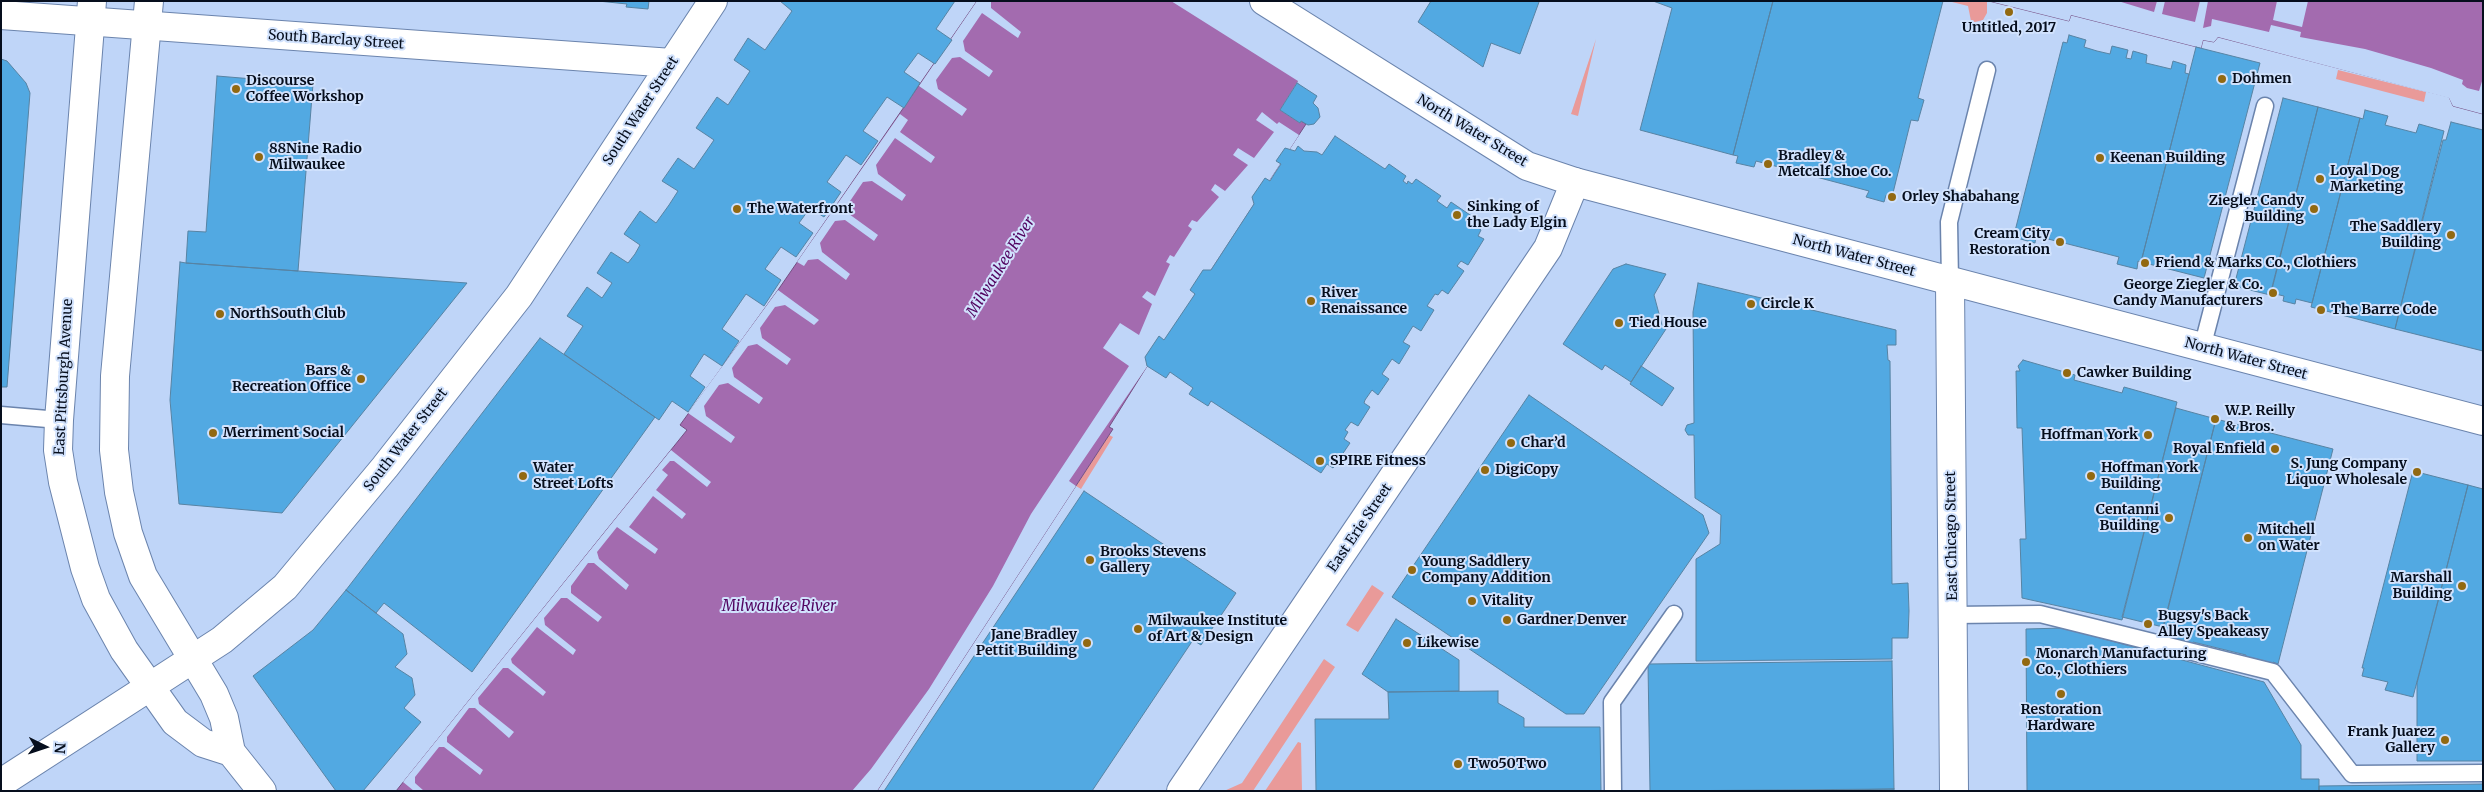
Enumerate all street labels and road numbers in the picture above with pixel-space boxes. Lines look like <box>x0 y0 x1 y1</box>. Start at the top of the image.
street label: South Barclay Street <box>267 27 405 53</box>
street label: South Water Street <box>600 54 682 168</box>
street label: North Water Street <box>1414 91 1530 171</box>
street label: North Water Street <box>1791 232 1917 280</box>
street label: East Pittsburgh Avenue <box>52 298 76 456</box>
street label: North Water Street <box>2183 335 2309 383</box>
street label: South Water Street <box>361 385 451 495</box>
street label: East Chicago Street <box>1942 471 1962 601</box>
street label: East Erie Street <box>1324 481 1396 575</box>

